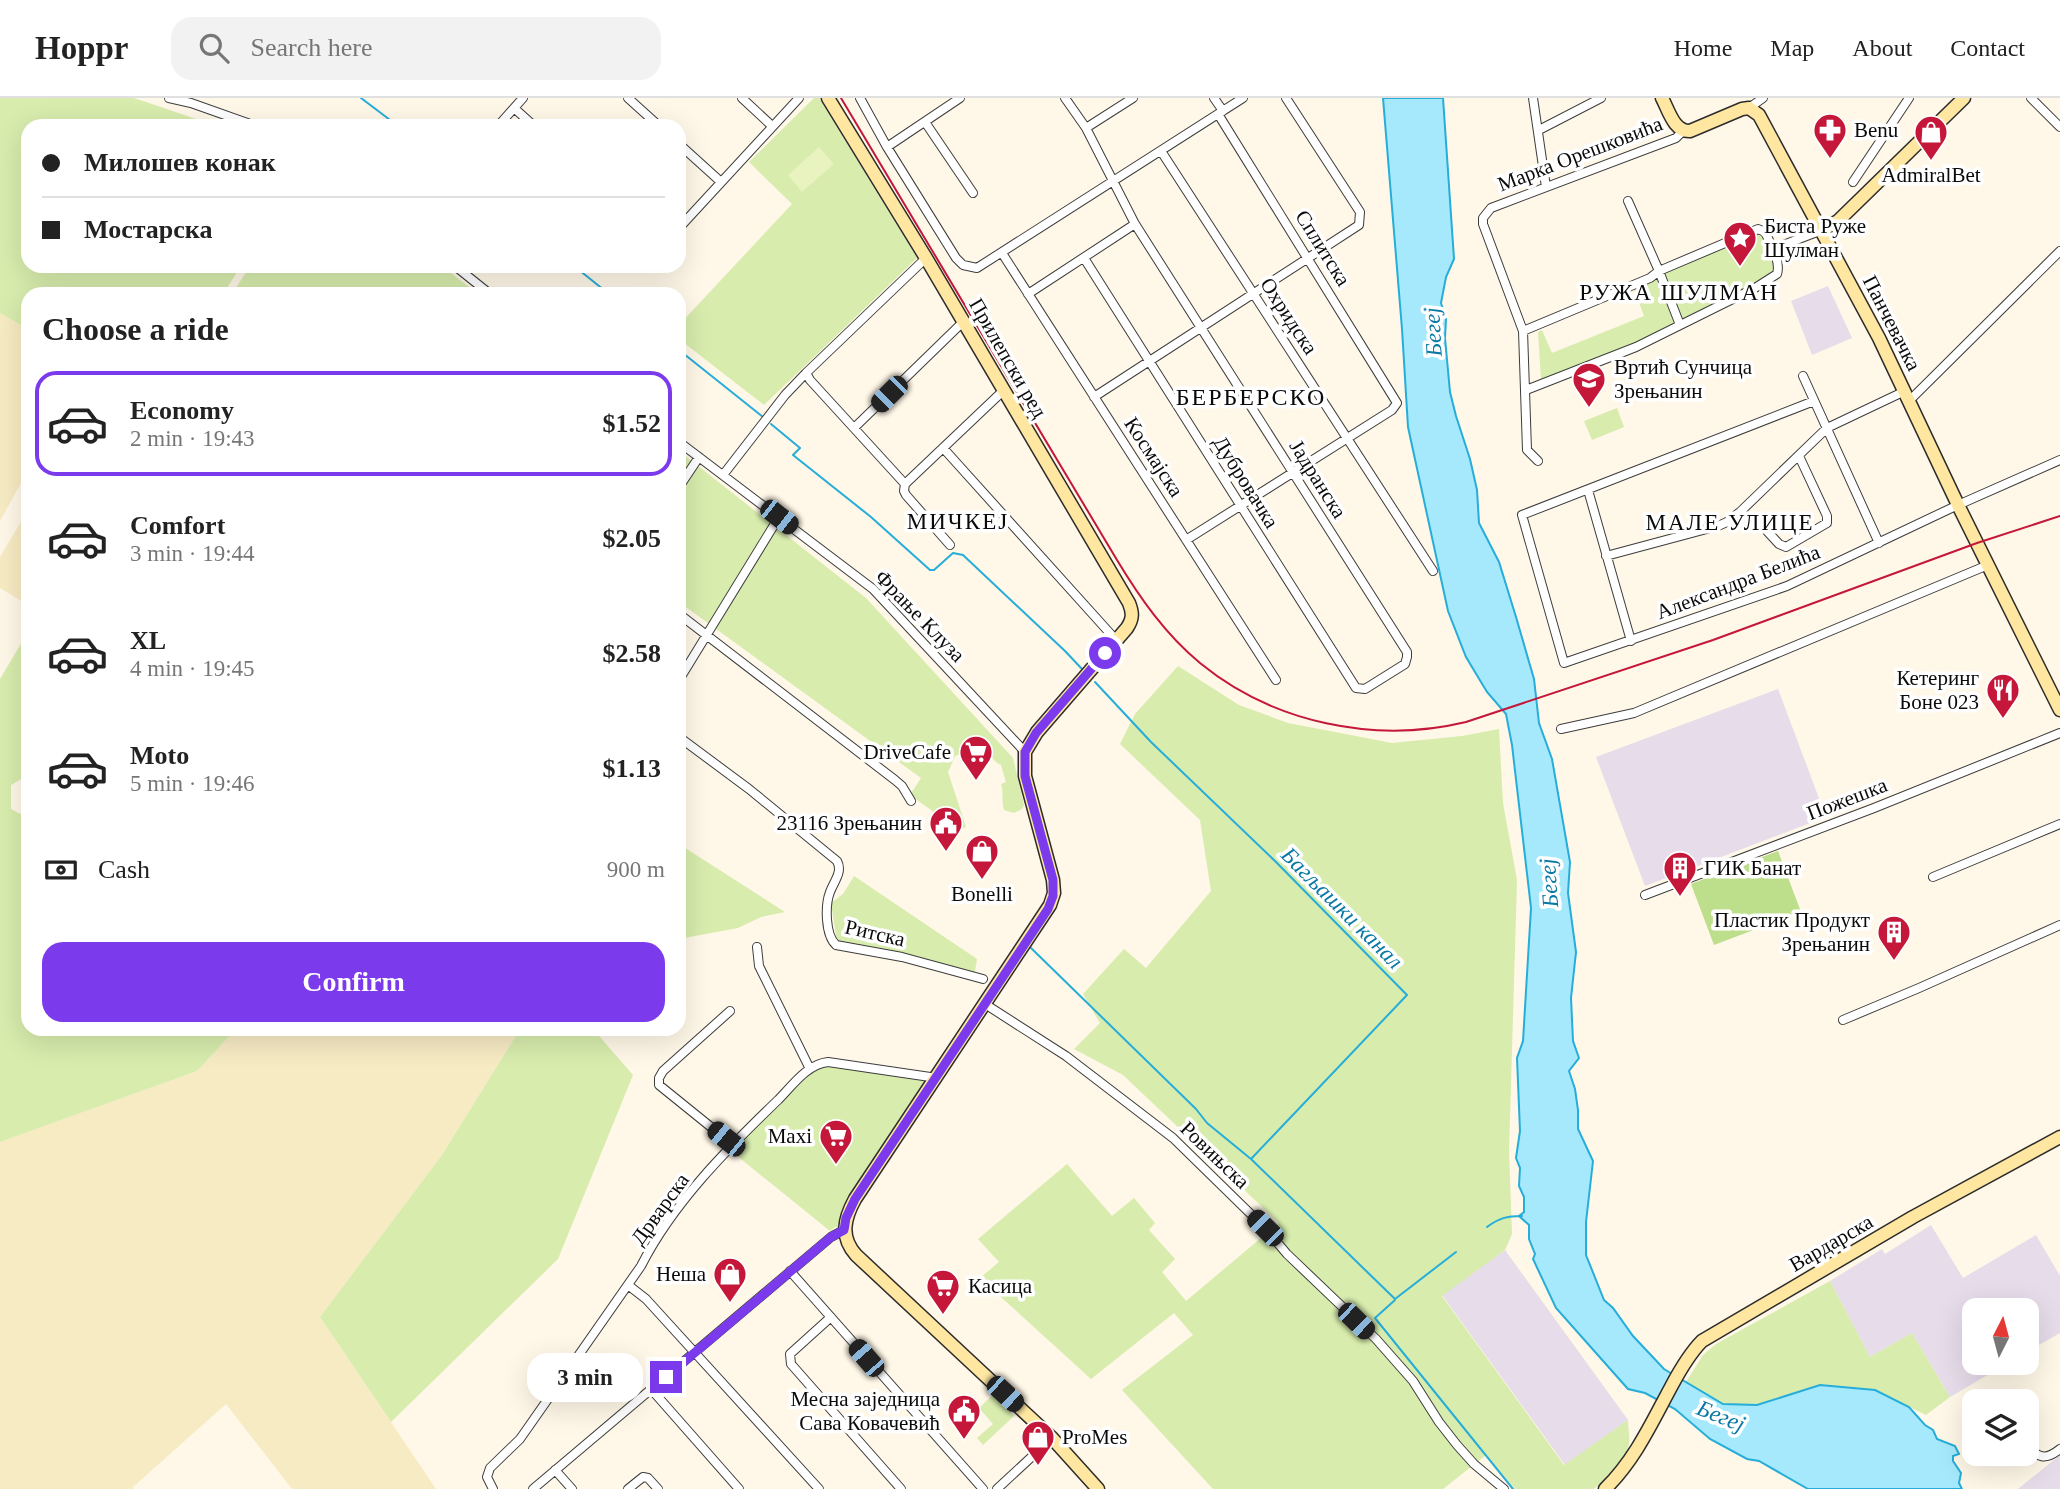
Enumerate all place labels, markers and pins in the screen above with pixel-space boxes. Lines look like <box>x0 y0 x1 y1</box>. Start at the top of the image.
pharmacy icon: Benu <box>1811 111 1849 160</box>
shop icon: AdmiralBet <box>1912 113 1950 162</box>
place label: Benu <box>1854 118 1899 142</box>
place label: AdmiralBet <box>1881 163 1981 187</box>
place label: Биста Руже Шулман <box>1764 214 1866 262</box>
place icon: Биста Руже Шулман <box>1721 219 1759 268</box>
place label: Вртић Сунчица Зрењанин <box>1614 355 1753 403</box>
school or university icon: Вртић Сунчица Зрењанин <box>1570 360 1608 409</box>
place label: Кетеринг Боне 023 <box>1896 666 1979 714</box>
restaurant icon: Кетеринг Боне 023 <box>1984 671 2022 720</box>
supermarket icon: DriveCafe <box>957 733 995 782</box>
place label: DriveCafe <box>864 740 951 764</box>
public building icon: 23116 Зрењанин <box>927 804 965 853</box>
place label: 23116 Зрењанин <box>776 811 922 835</box>
shop icon: Bonelli <box>963 832 1001 881</box>
building icon: ГИК Банат <box>1661 849 1699 898</box>
place label: ГИК Банат <box>1704 856 1801 880</box>
place label: Bonelli <box>951 882 1013 906</box>
place label: Пластик Продукт Зрењанин <box>1714 908 1870 956</box>
building icon: Пластик Продукт Зрењанин <box>1875 913 1913 962</box>
supermarket icon: Maxi <box>817 1117 855 1166</box>
place label: Maxi <box>768 1124 812 1148</box>
shop icon: Неша <box>711 1255 749 1304</box>
place label: Неша <box>656 1262 707 1286</box>
supermarket icon: Касица <box>924 1267 962 1316</box>
place label: Касица <box>968 1274 1033 1298</box>
place label: Месна заједница Сава Ковачевић <box>790 1387 941 1435</box>
public building icon: Месна заједница Сава Ковачевић <box>945 1392 983 1441</box>
shop icon: ProMes <box>1019 1418 1057 1467</box>
place label: ProMes <box>1062 1425 1127 1449</box>

